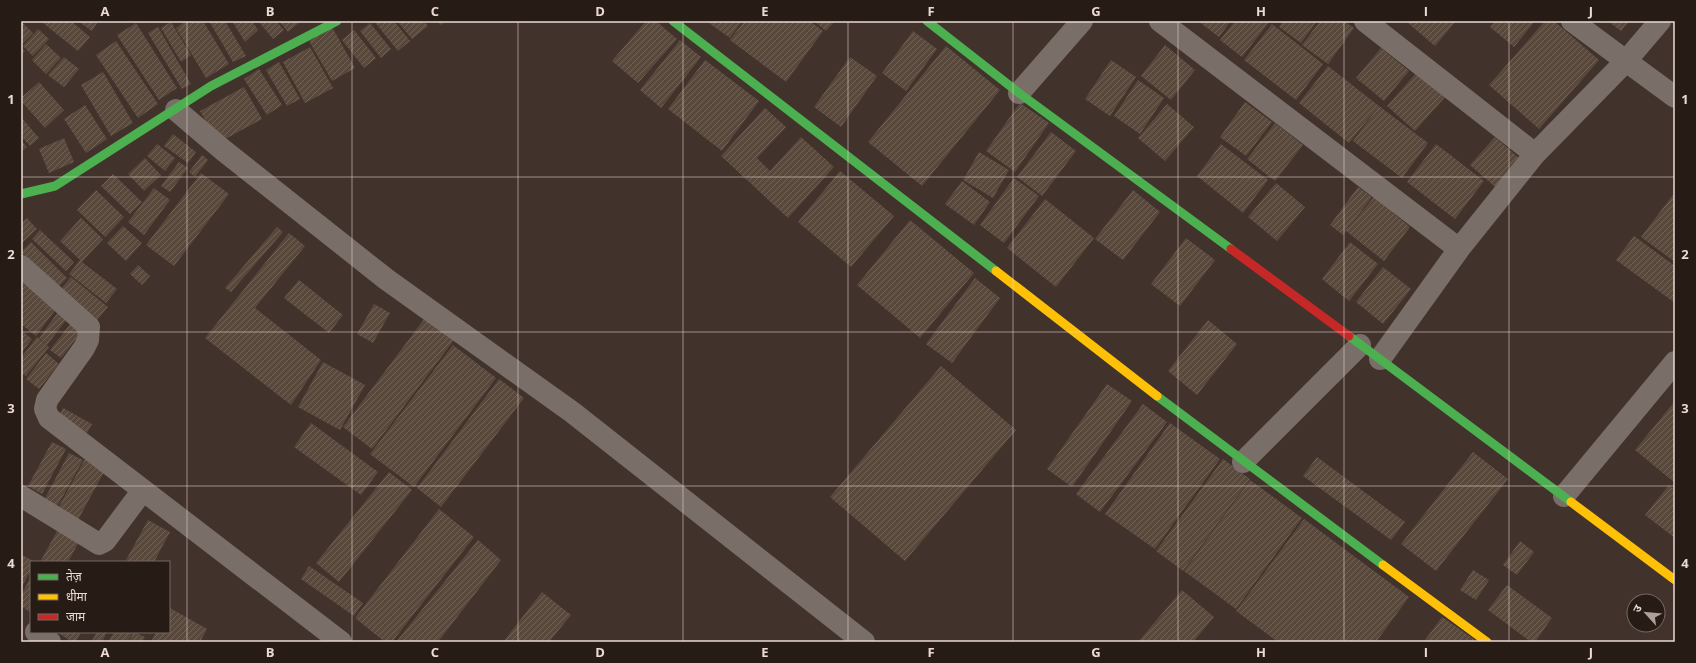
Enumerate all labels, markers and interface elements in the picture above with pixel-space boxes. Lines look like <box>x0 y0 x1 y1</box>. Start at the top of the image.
text: A <box>101 2 110 20</box>
text: B <box>266 2 275 20</box>
text: C <box>431 2 439 20</box>
text: D <box>595 2 605 20</box>
text: E <box>761 2 769 20</box>
text: F <box>927 2 935 20</box>
text: G <box>1091 2 1101 20</box>
text: H <box>1256 2 1266 20</box>
text: I <box>1424 2 1428 20</box>
text: J <box>1588 2 1593 20</box>
text: 1 <box>7 90 15 108</box>
text: 1 <box>1681 90 1689 108</box>
text: 2 <box>7 245 15 263</box>
text: 2 <box>1681 245 1689 263</box>
text: 3 <box>7 399 15 417</box>
text: 3 <box>1681 399 1689 417</box>
text: 4 <box>7 554 15 572</box>
text: 4 <box>1681 554 1689 572</box>
legend <box>30 561 170 633</box>
text: तेज़ <box>66 568 83 585</box>
text: धीमा <box>66 588 88 605</box>
north arrow <box>1626 593 1666 633</box>
text: उ <box>1629 601 1645 615</box>
text: जाम <box>66 608 86 625</box>
text: A <box>101 643 110 661</box>
text: B <box>266 643 275 661</box>
text: C <box>431 643 439 661</box>
text: D <box>595 643 605 661</box>
text: E <box>761 643 769 661</box>
text: F <box>927 643 935 661</box>
text: G <box>1091 643 1101 661</box>
text: H <box>1256 643 1266 661</box>
text: I <box>1424 643 1428 661</box>
text: J <box>1588 643 1593 661</box>

